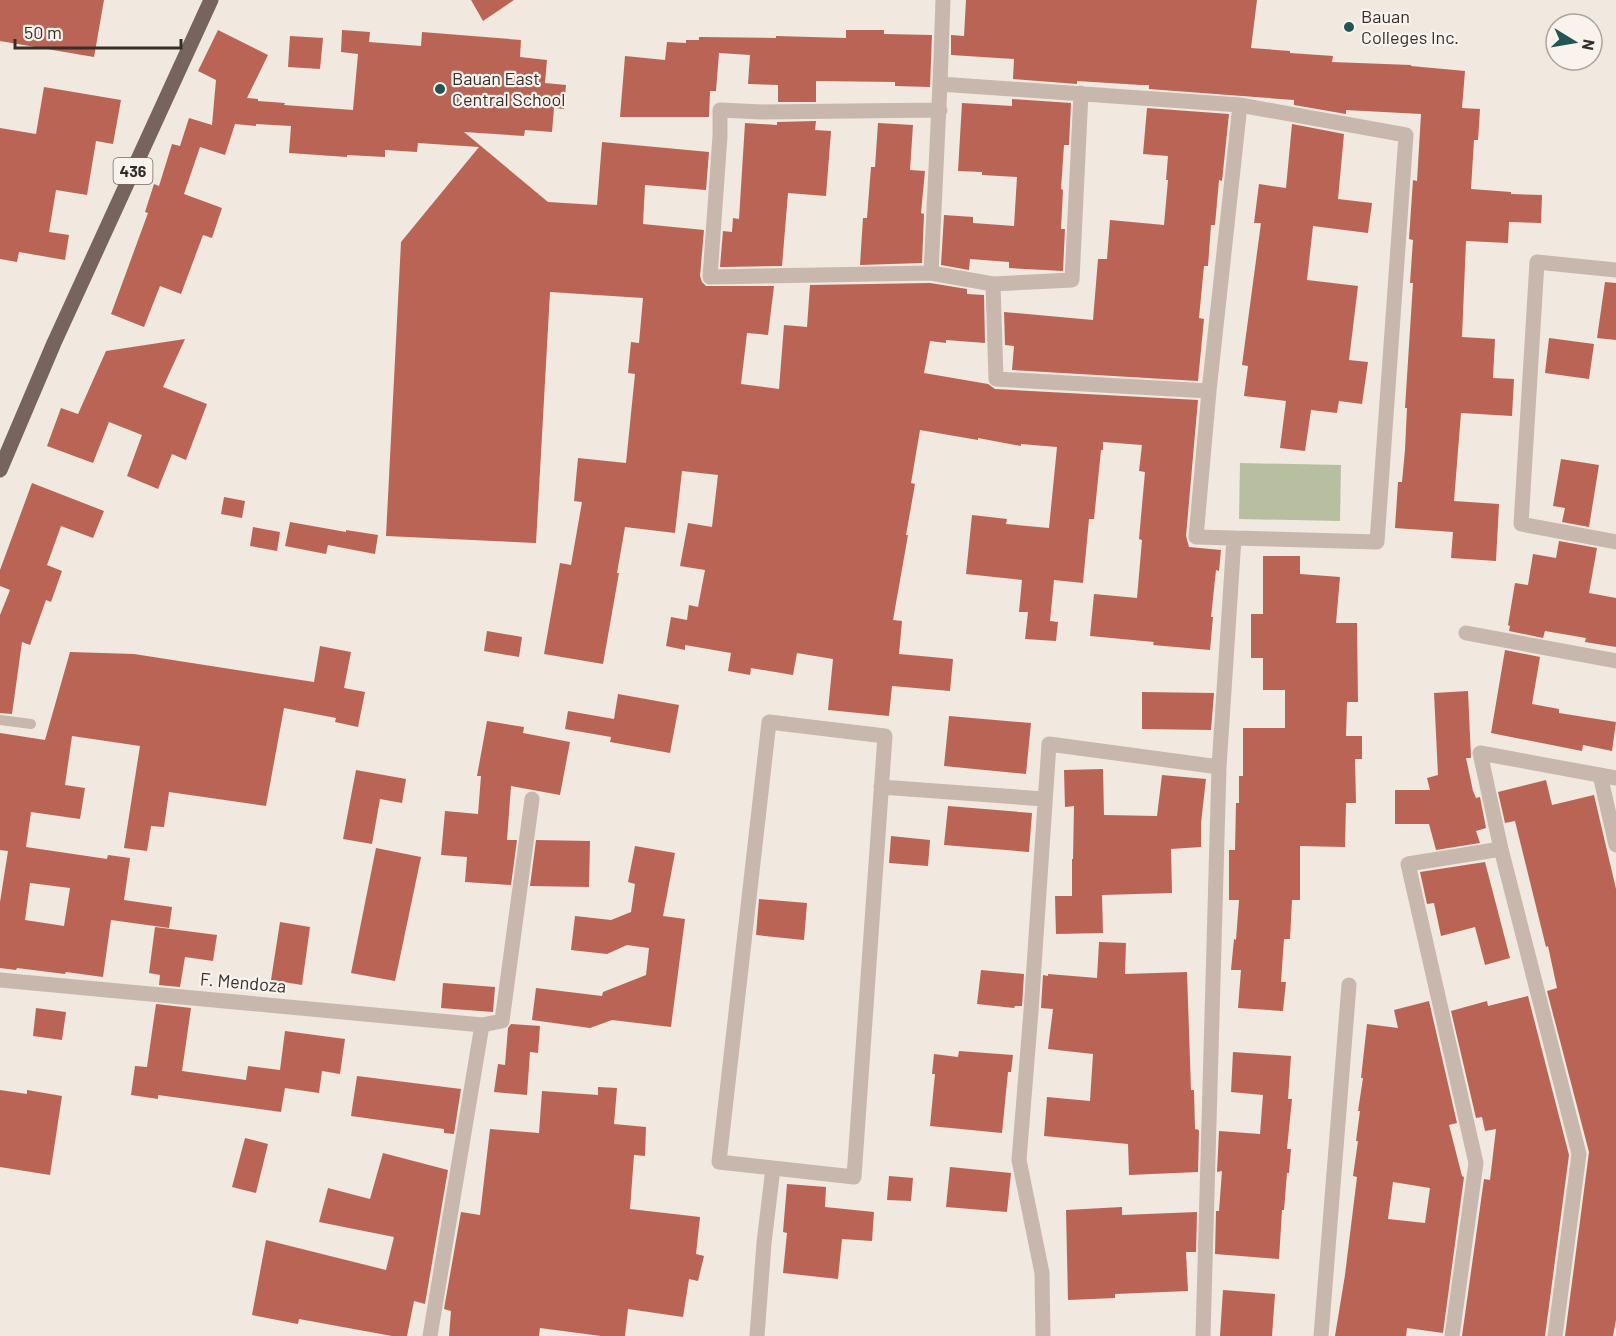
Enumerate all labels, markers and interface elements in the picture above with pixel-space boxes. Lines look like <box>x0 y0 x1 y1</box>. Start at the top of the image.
place label: Bauan Colleges Inc. <box>1361 5 1459 48</box>
scale bar <box>15 12 182 50</box>
north arrow <box>1544 12 1604 72</box>
marker: Bauan Colleges Inc. <box>1342 20 1356 34</box>
text: 50 m <box>24 21 62 43</box>
text: N <box>1579 38 1600 52</box>
place label: Bauan East Central School <box>452 67 565 110</box>
marker: Bauan East Central School <box>433 82 447 96</box>
road number: 436 <box>114 158 152 184</box>
street label: F. Mendoza <box>199 967 287 997</box>

